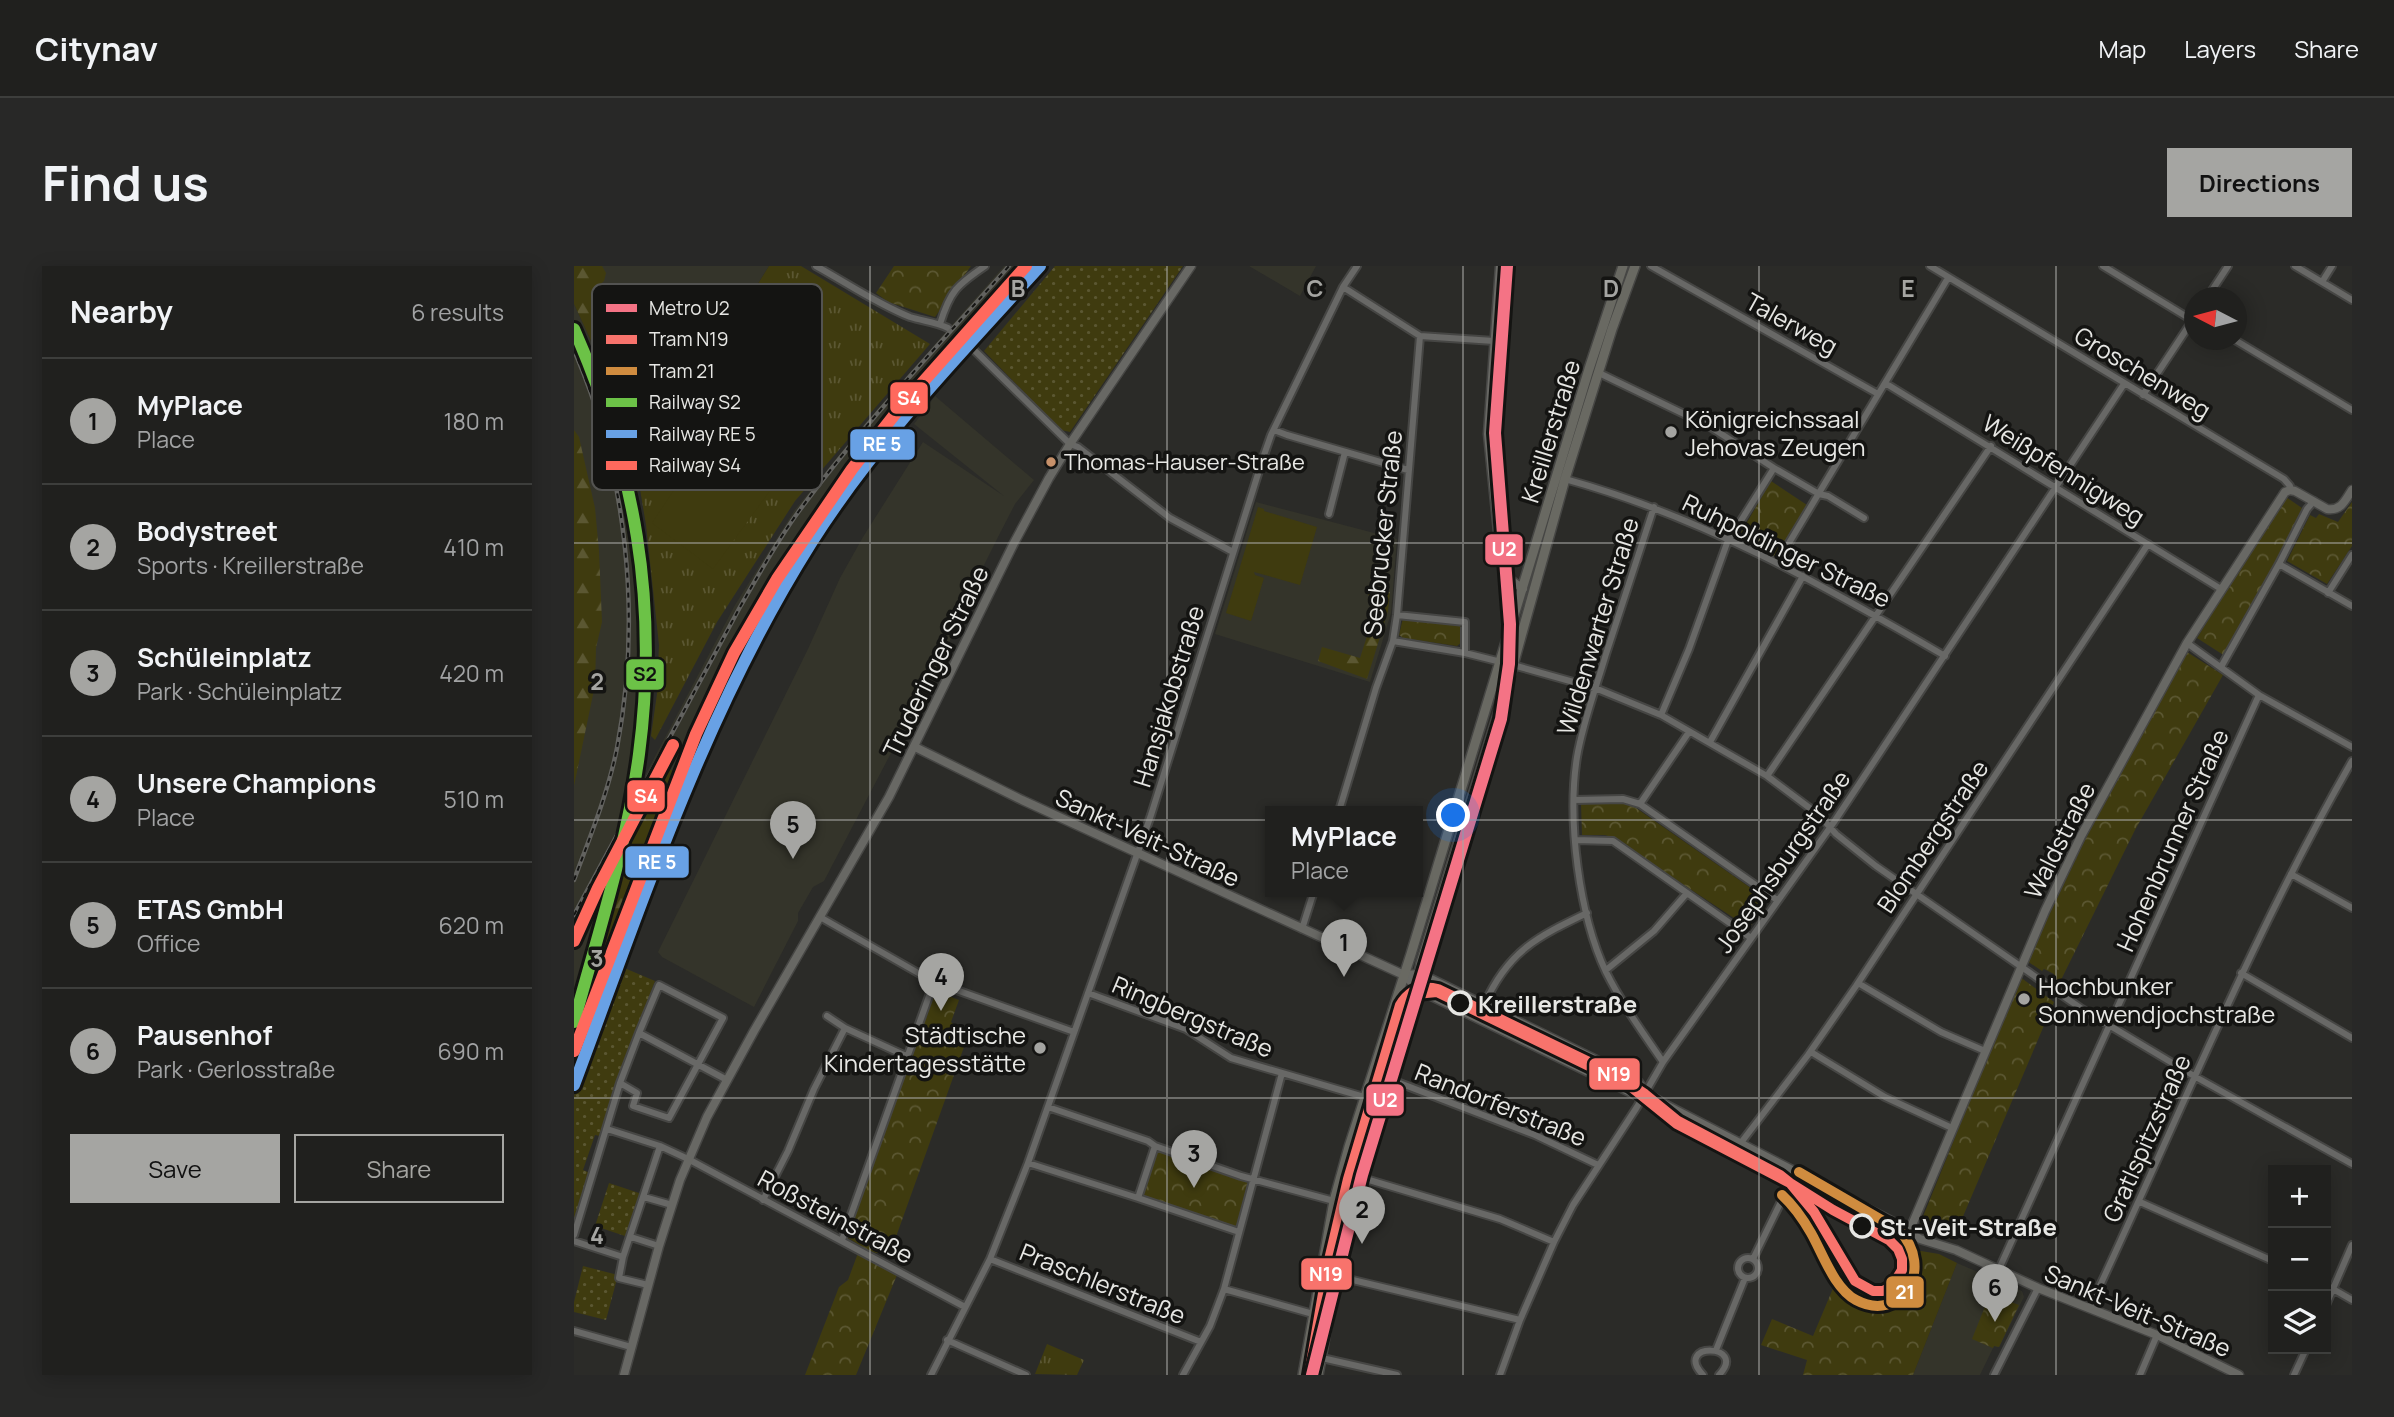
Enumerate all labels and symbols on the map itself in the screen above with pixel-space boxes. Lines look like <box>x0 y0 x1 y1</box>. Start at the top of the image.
text: B <box>1011 272 1025 304</box>
text: C <box>1307 272 1324 304</box>
text: D <box>1603 272 1619 304</box>
text: E <box>1901 272 1915 304</box>
legend <box>592 284 822 490</box>
street label: Talerweg <box>1740 284 1844 362</box>
north arrow <box>2184 287 2247 350</box>
text: Metro U2 <box>649 295 730 321</box>
street label: Groschenweg <box>2069 318 2217 426</box>
text: Tram N19 <box>649 326 729 352</box>
street label: Kreillerstraße <box>1513 355 1587 507</box>
text: Tram 21 <box>649 358 715 384</box>
line badge: S4 <box>889 381 929 415</box>
text: S4 <box>897 385 921 411</box>
text: Railway S2 <box>649 389 741 415</box>
place label: Königreichssaal Jehovas Zeugen <box>1685 402 1865 463</box>
street label: Weißpfennigweg <box>1977 406 2151 532</box>
text: Railway RE 5 <box>649 421 756 447</box>
marker: Königreichssaal Jehovas Zeugen <box>1663 424 1679 440</box>
line badge: RE 5 <box>849 428 916 461</box>
street label: Seebrucker Straße <box>1355 428 1409 638</box>
text: RE 5 <box>863 431 901 457</box>
place label: Thomas-Hauser-Straße <box>1064 447 1305 477</box>
text: Railway S4 <box>649 452 741 478</box>
marker: Thomas-Hauser-Straße <box>1044 455 1058 469</box>
street label: Ruhpoldinger Straße <box>1677 485 1897 615</box>
street label: Wildenwarter Straße <box>1548 513 1646 739</box>
line badge: U2 <box>1484 533 1524 566</box>
text: U2 <box>1492 536 1517 562</box>
street label: Truderinger Straße <box>874 560 996 762</box>
street label: Hansjakobstraße <box>1125 601 1211 791</box>
line badge: S2 <box>625 658 665 691</box>
text: S2 <box>633 661 657 687</box>
text: 2 <box>590 665 604 697</box>
street label: Hohenbrunner Straße <box>2108 724 2236 956</box>
street label: Blombergstraße <box>1869 753 1995 919</box>
street label: Josephsburgstraße <box>1707 763 1857 959</box>
street label: Waldstraße <box>2016 776 2102 904</box>
line badge: S4 <box>626 779 666 813</box>
street label: Sankt-Veit-Straße <box>1051 780 1245 894</box>
text: S4 <box>634 783 658 809</box>
your location <box>1436 798 1470 832</box>
pin: 5 <box>770 801 816 859</box>
line badge: RE 5 <box>624 845 690 879</box>
text: RE 5 <box>638 849 676 875</box>
pin: 1 <box>1321 919 1367 977</box>
text: 3 <box>590 942 604 974</box>
pin: 4 <box>918 953 964 1011</box>
street label: Ringbergstraße <box>1107 967 1279 1065</box>
place label: Hochbunker Sonnwendjochstraße <box>2038 969 2275 1030</box>
place label: Kreillerstraße <box>1478 987 1637 1020</box>
marker: Kreillerstraße <box>1448 991 1472 1015</box>
marker: Hochbunker Sonnwendjochstraße <box>2016 991 2032 1007</box>
place label: Städtische Kindertagesstätte <box>824 1018 1026 1079</box>
marker: Städtische Kindertagesstätte <box>1032 1040 1048 1056</box>
street label: Gratlspitzstraße <box>2094 1049 2198 1227</box>
street label: Randorferstraße <box>1410 1055 1592 1153</box>
line badge: N19 <box>1588 1057 1641 1091</box>
text: N19 <box>1597 1061 1631 1087</box>
line badge: U2 <box>1365 1083 1405 1117</box>
text: U2 <box>1373 1087 1398 1113</box>
pin: 3 <box>1171 1130 1217 1188</box>
street label: Roßsteinstraße <box>753 1161 919 1271</box>
pin: 2 <box>1339 1186 1385 1244</box>
place label: St.-Veit-Straße <box>1880 1210 2057 1243</box>
marker: St.-Veit-Straße <box>1850 1214 1874 1238</box>
text: 4 <box>590 1219 604 1251</box>
street label: Praschlerstraße <box>1015 1235 1191 1331</box>
street label: Sankt-Veit-Straße <box>2040 1256 2236 1364</box>
line badge: N19 <box>1300 1257 1353 1291</box>
text: N19 <box>1309 1261 1343 1287</box>
pin: 6 <box>1972 1264 2018 1322</box>
line badge: 21 <box>1885 1275 1925 1309</box>
text: 21 <box>1895 1279 1915 1305</box>

